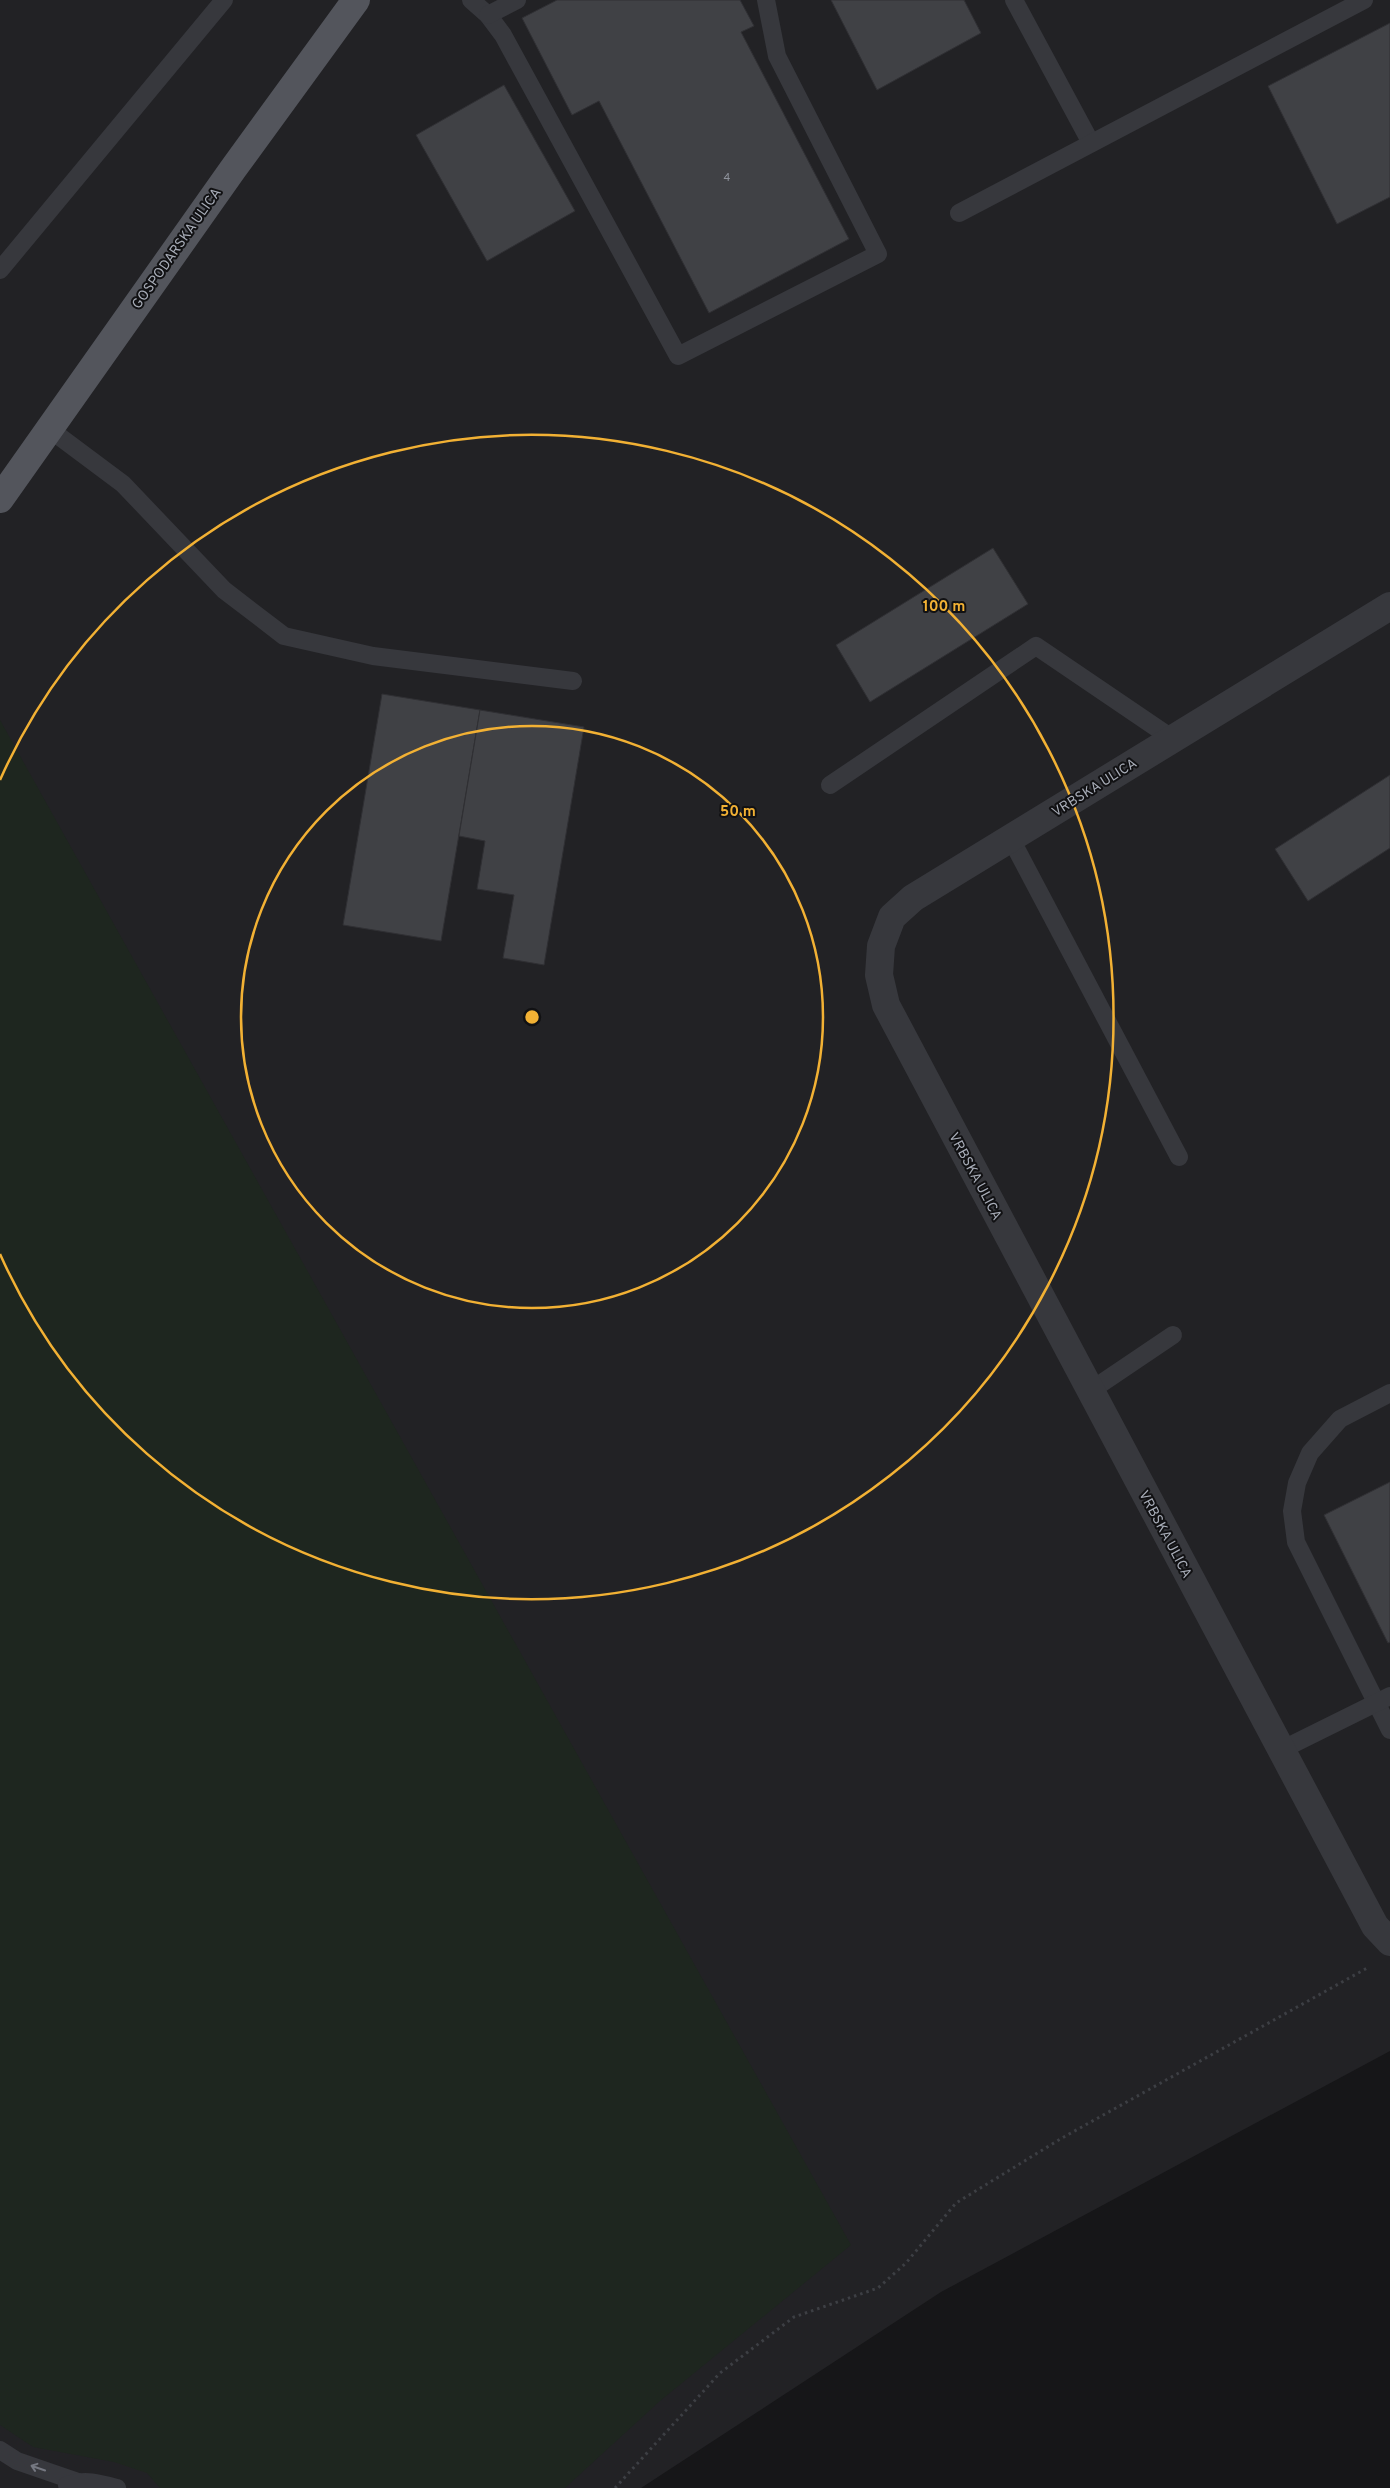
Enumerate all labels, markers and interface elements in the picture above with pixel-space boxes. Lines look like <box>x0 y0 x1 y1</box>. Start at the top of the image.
house number: 4 <box>724 171 731 185</box>
street label: GOSPODARSKA ULICA <box>129 185 225 313</box>
text: 100 m <box>923 598 965 617</box>
street label: VRBSKA ULICA <box>1049 755 1140 821</box>
text: 50 m <box>720 803 756 822</box>
centre of rings <box>523 1008 541 1026</box>
street label: VRBSKA ULICA <box>944 1130 1005 1223</box>
street label: VRBSKA ULICA <box>1134 1488 1195 1581</box>
one-way arrow <box>30 2463 46 2472</box>

